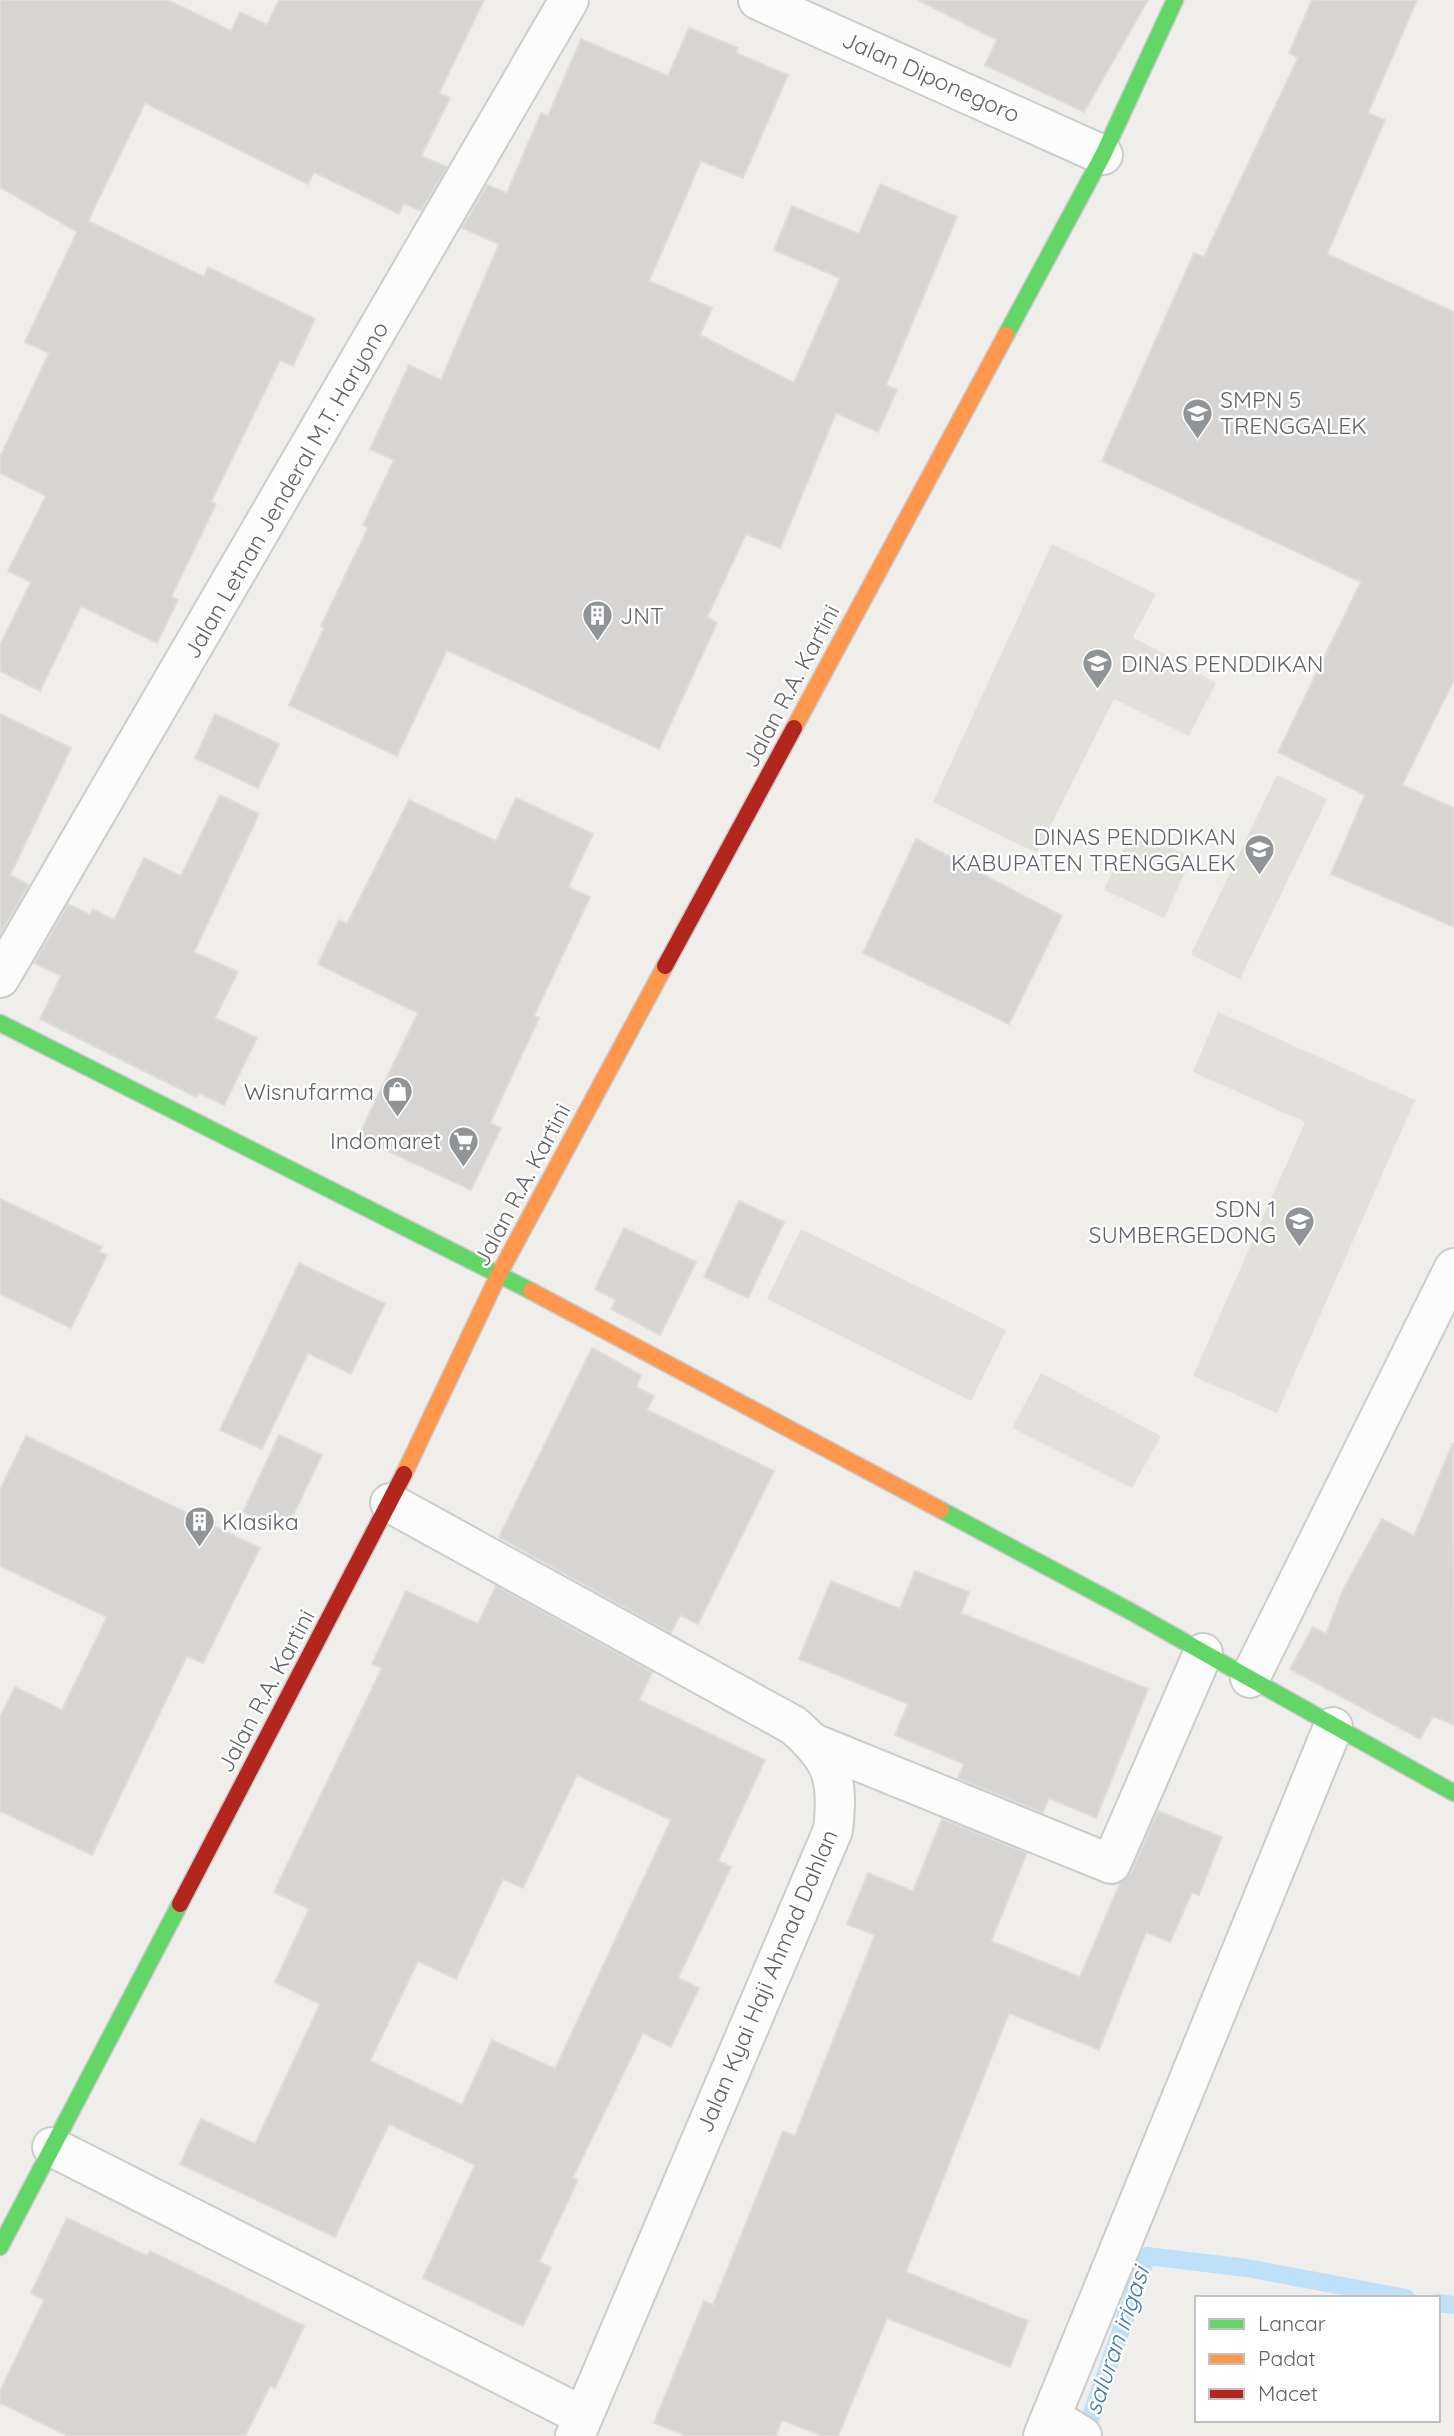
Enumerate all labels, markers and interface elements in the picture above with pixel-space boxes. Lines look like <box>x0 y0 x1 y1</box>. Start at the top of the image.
street label: Jalan Diponegoro <box>838 24 1025 129</box>
street label: Jalan Letnan Jenderal M.T. Haryono <box>177 316 394 664</box>
place label: SMPN 5 TRENGGALEK <box>1220 385 1367 440</box>
school or university icon: SMPN 5 TRENGGALEK <box>1180 396 1214 440</box>
building icon: JNT <box>580 599 614 643</box>
street label: Jalan R.A. Kartini <box>735 599 846 772</box>
place label: JNT <box>620 601 664 630</box>
school or university icon: DINAS PENDDIKAN <box>1081 647 1115 691</box>
place label: DINAS PENDDIKAN <box>1121 649 1324 678</box>
place label: DINAS PENDDIKAN KABUPATEN TRENGGALEK <box>951 822 1236 877</box>
school or university icon: DINAS PENDDIKAN KABUPATEN TRENGGALEK <box>1242 833 1276 877</box>
shop icon: Wisnufarma <box>380 1075 414 1119</box>
place label: Wisnufarma <box>244 1077 374 1106</box>
street label: Jalan R.A. Kartini <box>466 1098 577 1271</box>
supermarket icon: Indomaret <box>447 1124 481 1168</box>
place label: Indomaret <box>330 1126 441 1155</box>
place label: SDN 1 SUMBERGEDONG <box>1089 1194 1276 1249</box>
school or university icon: SDN 1 SUMBERGEDONG <box>1282 1205 1316 1249</box>
building icon: Klasika <box>182 1505 216 1549</box>
place label: Klasika <box>222 1507 299 1536</box>
street label: Jalan R.A. Kartini <box>210 1604 321 1777</box>
street label: Jalan Kyai Haji Ahmad Dahlan <box>689 1825 844 2137</box>
water label: saluran irigasi <box>1077 2260 1156 2418</box>
legend <box>1195 2296 1440 2422</box>
text: Lancar <box>1258 2310 1326 2336</box>
text: Padat <box>1258 2345 1316 2371</box>
text: Macet <box>1258 2380 1318 2406</box>

